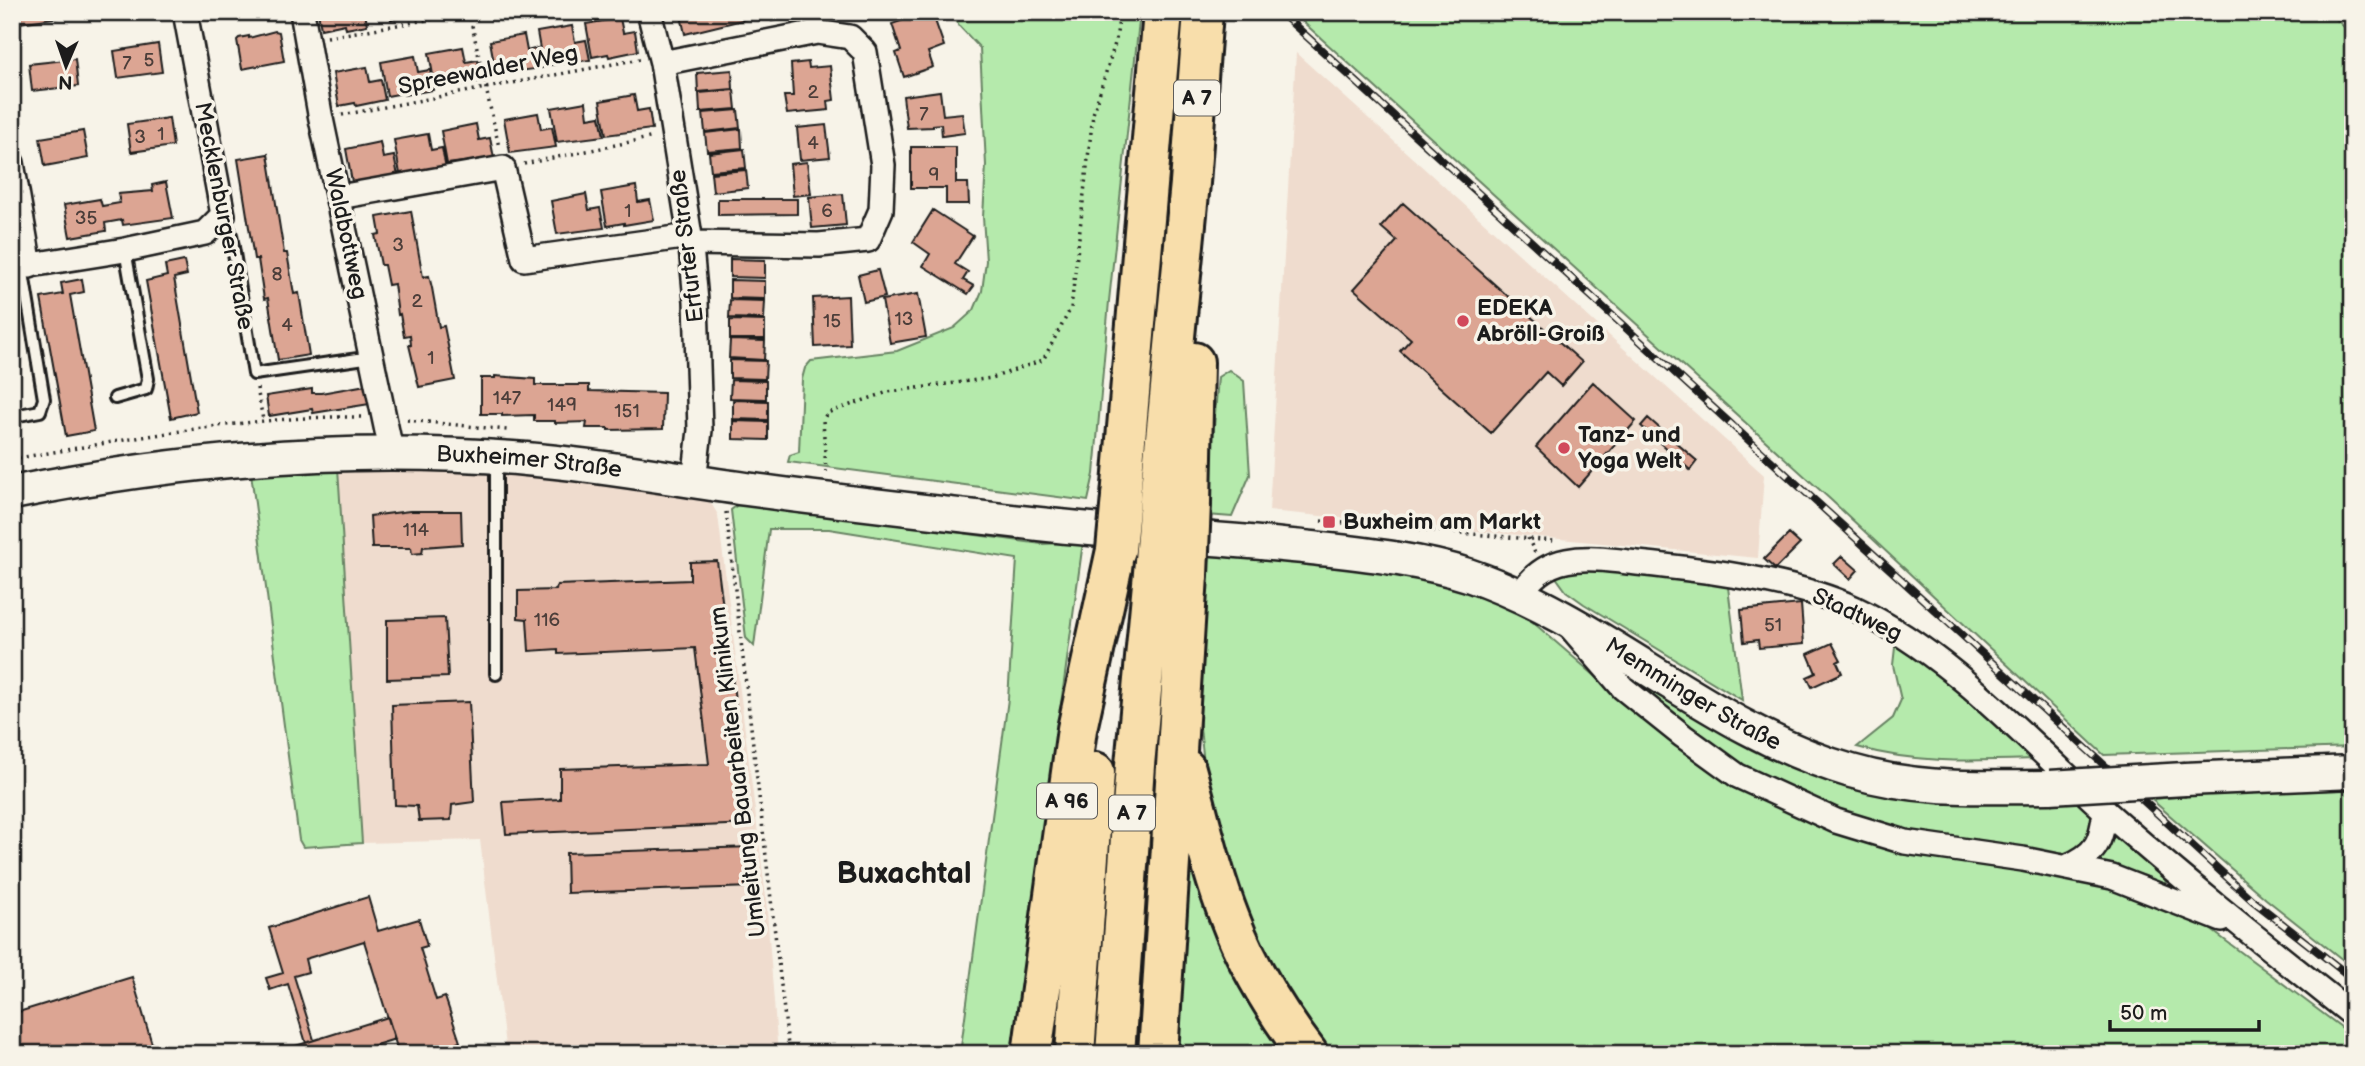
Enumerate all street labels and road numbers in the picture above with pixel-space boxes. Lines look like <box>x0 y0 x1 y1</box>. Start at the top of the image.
street label: Spreewalder Weg <box>396 39 580 101</box>
road number: A 7 <box>1174 80 1220 116</box>
street label: Mecklenburger Straße <box>188 100 260 332</box>
street label: Waldbottweg <box>318 166 374 302</box>
street label: Erfurter Straße <box>664 168 710 324</box>
street label: Buxheimer Straße <box>436 440 624 484</box>
street label: Stadtweg <box>1808 582 1906 648</box>
street label: Umleitung Bauarbeiten Klinikum <box>704 605 772 939</box>
street label: Memminger Straße <box>1600 632 1786 757</box>
road number: A 96 <box>1037 784 1097 818</box>
road number: A 7 <box>1109 796 1155 830</box>

